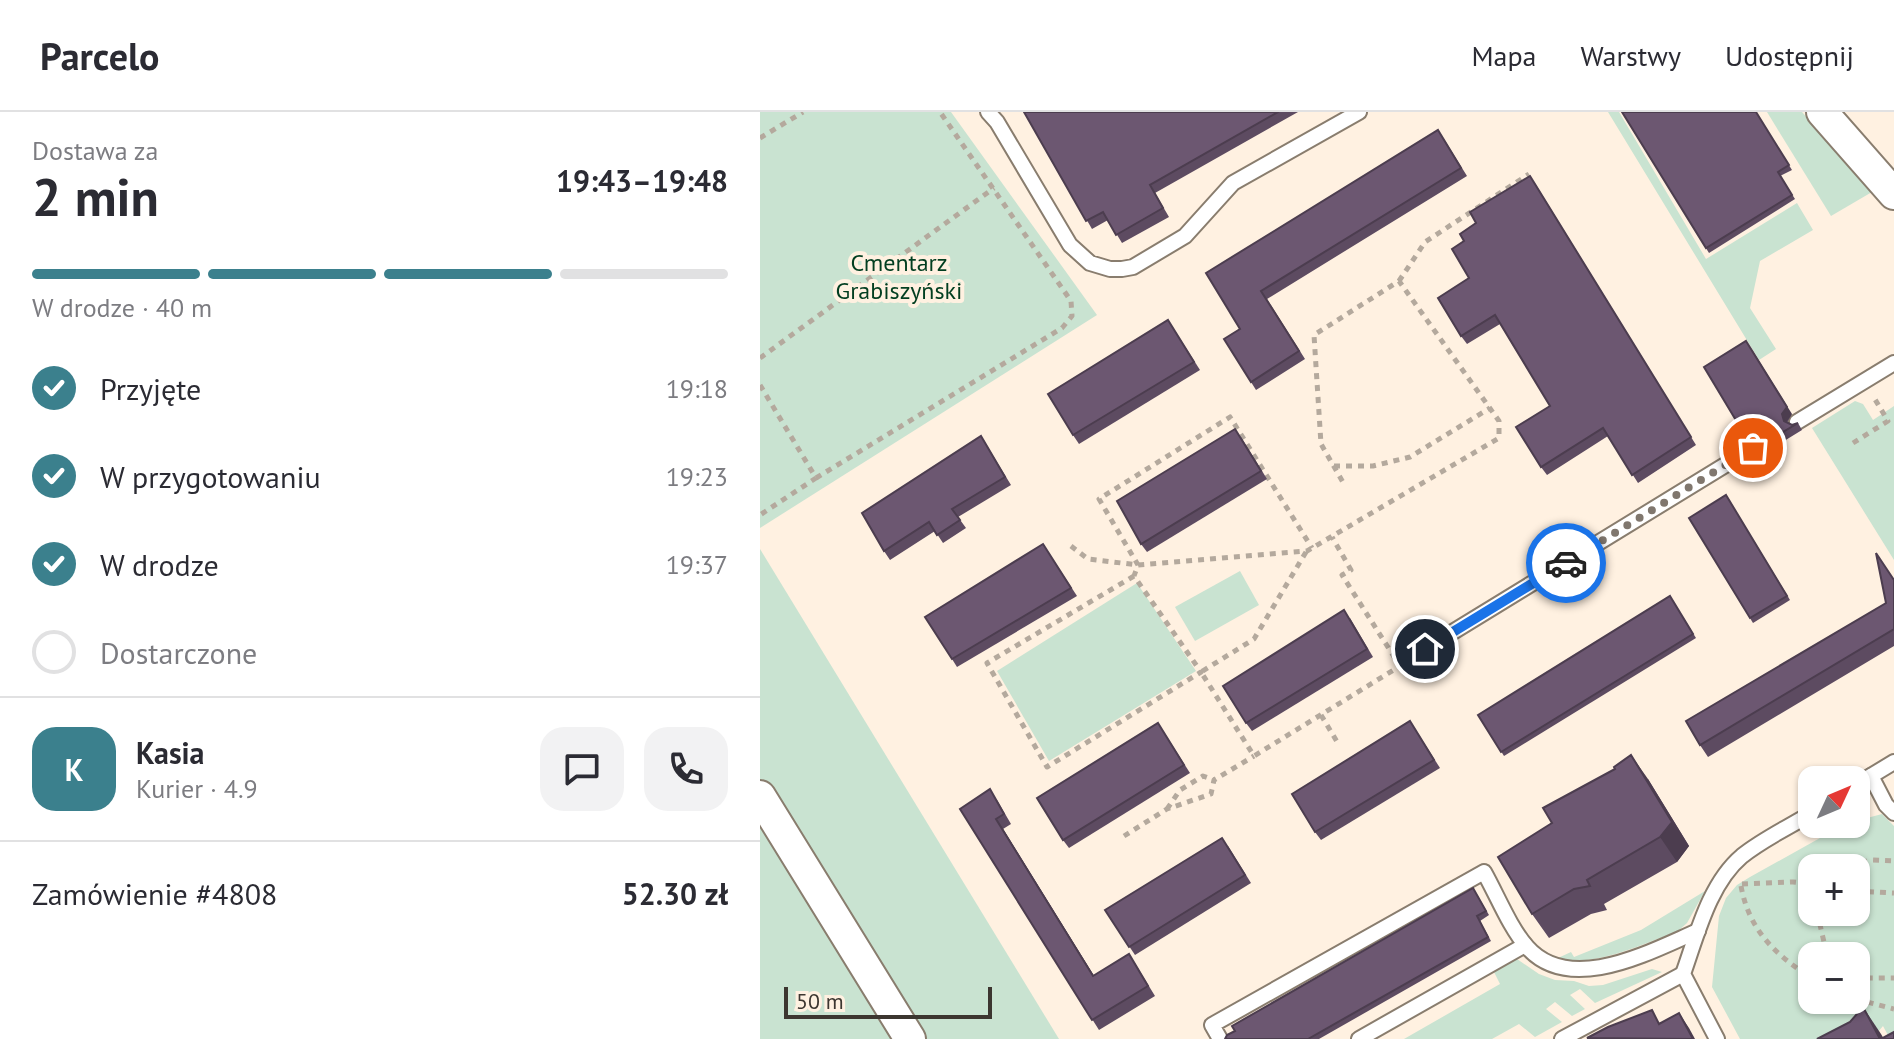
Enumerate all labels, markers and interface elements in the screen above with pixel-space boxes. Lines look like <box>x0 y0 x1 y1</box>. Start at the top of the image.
text: Parcelo <box>40 31 160 80</box>
text: Mapa <box>1471 37 1537 74</box>
text: Warstwy <box>1581 37 1681 74</box>
text: Udostępnij <box>1725 37 1854 74</box>
text: Dostawa za <box>32 134 158 167</box>
text: 19:43–19:48 <box>556 161 728 200</box>
text: 2 min <box>32 163 159 230</box>
park label: Cmentarz Grabiszyński <box>835 247 963 306</box>
text: W drodze · 40 m <box>32 291 212 324</box>
icon: check <box>32 366 76 410</box>
text: Przyjęte <box>100 369 201 408</box>
text: 19:18 <box>666 372 728 405</box>
pin <box>1719 414 1787 482</box>
icon: bag <box>1731 426 1775 470</box>
icon: check <box>32 454 76 498</box>
text: W przygotowaniu <box>100 457 321 496</box>
text: 19:23 <box>666 460 728 493</box>
courier <box>1526 523 1606 603</box>
icon: car <box>1544 541 1588 585</box>
icon: check <box>32 542 76 586</box>
text: W drodze <box>100 545 219 584</box>
text: 19:37 <box>666 548 728 581</box>
pin <box>1391 615 1459 683</box>
icon: home <box>1403 627 1447 671</box>
text: Dostarczone <box>100 633 257 672</box>
button: chat <box>540 727 624 811</box>
button: phone <box>644 727 728 811</box>
text: Kasia <box>136 733 205 772</box>
text: K <box>65 750 83 789</box>
north arrow <box>1798 766 1870 838</box>
map controls <box>1798 766 1870 1014</box>
text: Kurier · 4.9 <box>136 772 258 805</box>
button: + <box>1798 854 1870 926</box>
text: Zamówienie #4808 <box>32 874 277 913</box>
text: 52.30 zł <box>622 874 728 913</box>
button: − <box>1798 942 1870 1014</box>
scale bar <box>784 983 992 1019</box>
text: 50 m <box>796 987 844 1015</box>

